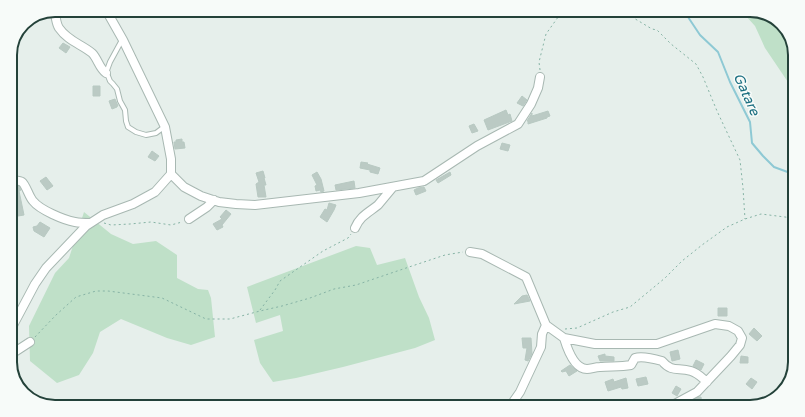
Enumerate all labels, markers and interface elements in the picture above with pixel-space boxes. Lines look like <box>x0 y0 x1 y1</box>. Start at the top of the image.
water label: Gatare <box>730 70 764 119</box>

